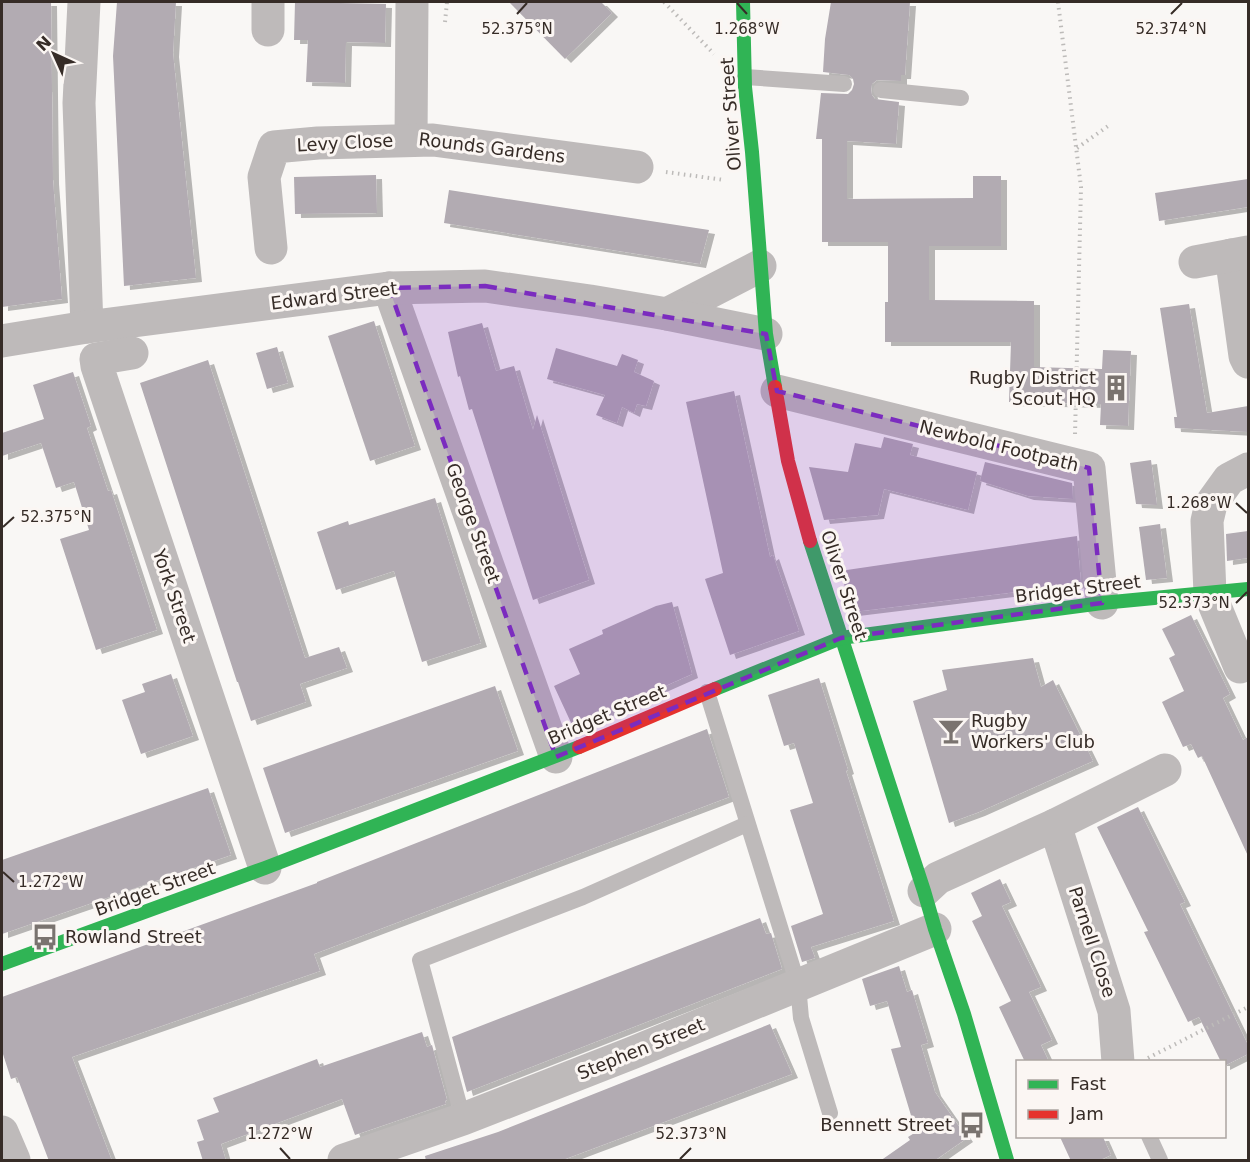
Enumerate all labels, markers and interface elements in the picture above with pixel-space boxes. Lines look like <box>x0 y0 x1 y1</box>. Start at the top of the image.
text: 52.375°N <box>481 20 553 38</box>
text: 1.268°W <box>714 20 780 38</box>
text: 52.374°N <box>1135 20 1207 38</box>
north arrow <box>24 24 84 84</box>
text: N <box>32 32 55 55</box>
street label: Oliver Street <box>716 57 745 171</box>
street label: Rounds Gardens <box>418 128 566 167</box>
street label: Levy Close <box>296 129 394 156</box>
street label: Edward Street <box>269 277 398 314</box>
place label: Rugby District Scout HQ <box>969 367 1096 409</box>
building icon: Rugby District Scout HQ <box>1101 373 1131 403</box>
street label: Newbold Footpath <box>917 416 1081 475</box>
street label: George Street <box>442 460 505 586</box>
text: 1.268°W <box>1166 494 1232 512</box>
text: 52.375°N <box>20 508 92 526</box>
street label: Oliver Street <box>817 528 872 642</box>
street label: York Street <box>148 545 200 646</box>
street label: Bridget Street <box>1014 570 1142 607</box>
text: 52.373°N <box>1158 594 1230 612</box>
street label: Bridget Street <box>545 680 669 749</box>
place label: Rugby Workers' Club <box>971 710 1095 752</box>
bar icon: Rugby Workers' Club <box>936 716 966 746</box>
street label: Bridget Street <box>92 857 218 920</box>
text: 1.272°W <box>18 873 84 891</box>
street label: Parnell Close <box>1065 884 1120 1000</box>
bus stop icon: Rowland Street <box>30 922 60 952</box>
place label: Rowland Street <box>65 926 202 947</box>
street label: Stephen Street <box>574 1013 707 1084</box>
legend <box>1016 1060 1226 1138</box>
text: Fast <box>1070 1073 1106 1094</box>
text: Jam <box>1069 1103 1104 1124</box>
bus stop icon: Bennett Street <box>957 1110 987 1140</box>
place label: Bennett Street <box>820 1114 952 1135</box>
text: 1.272°W <box>247 1125 313 1143</box>
text: 52.373°N <box>655 1125 727 1143</box>

